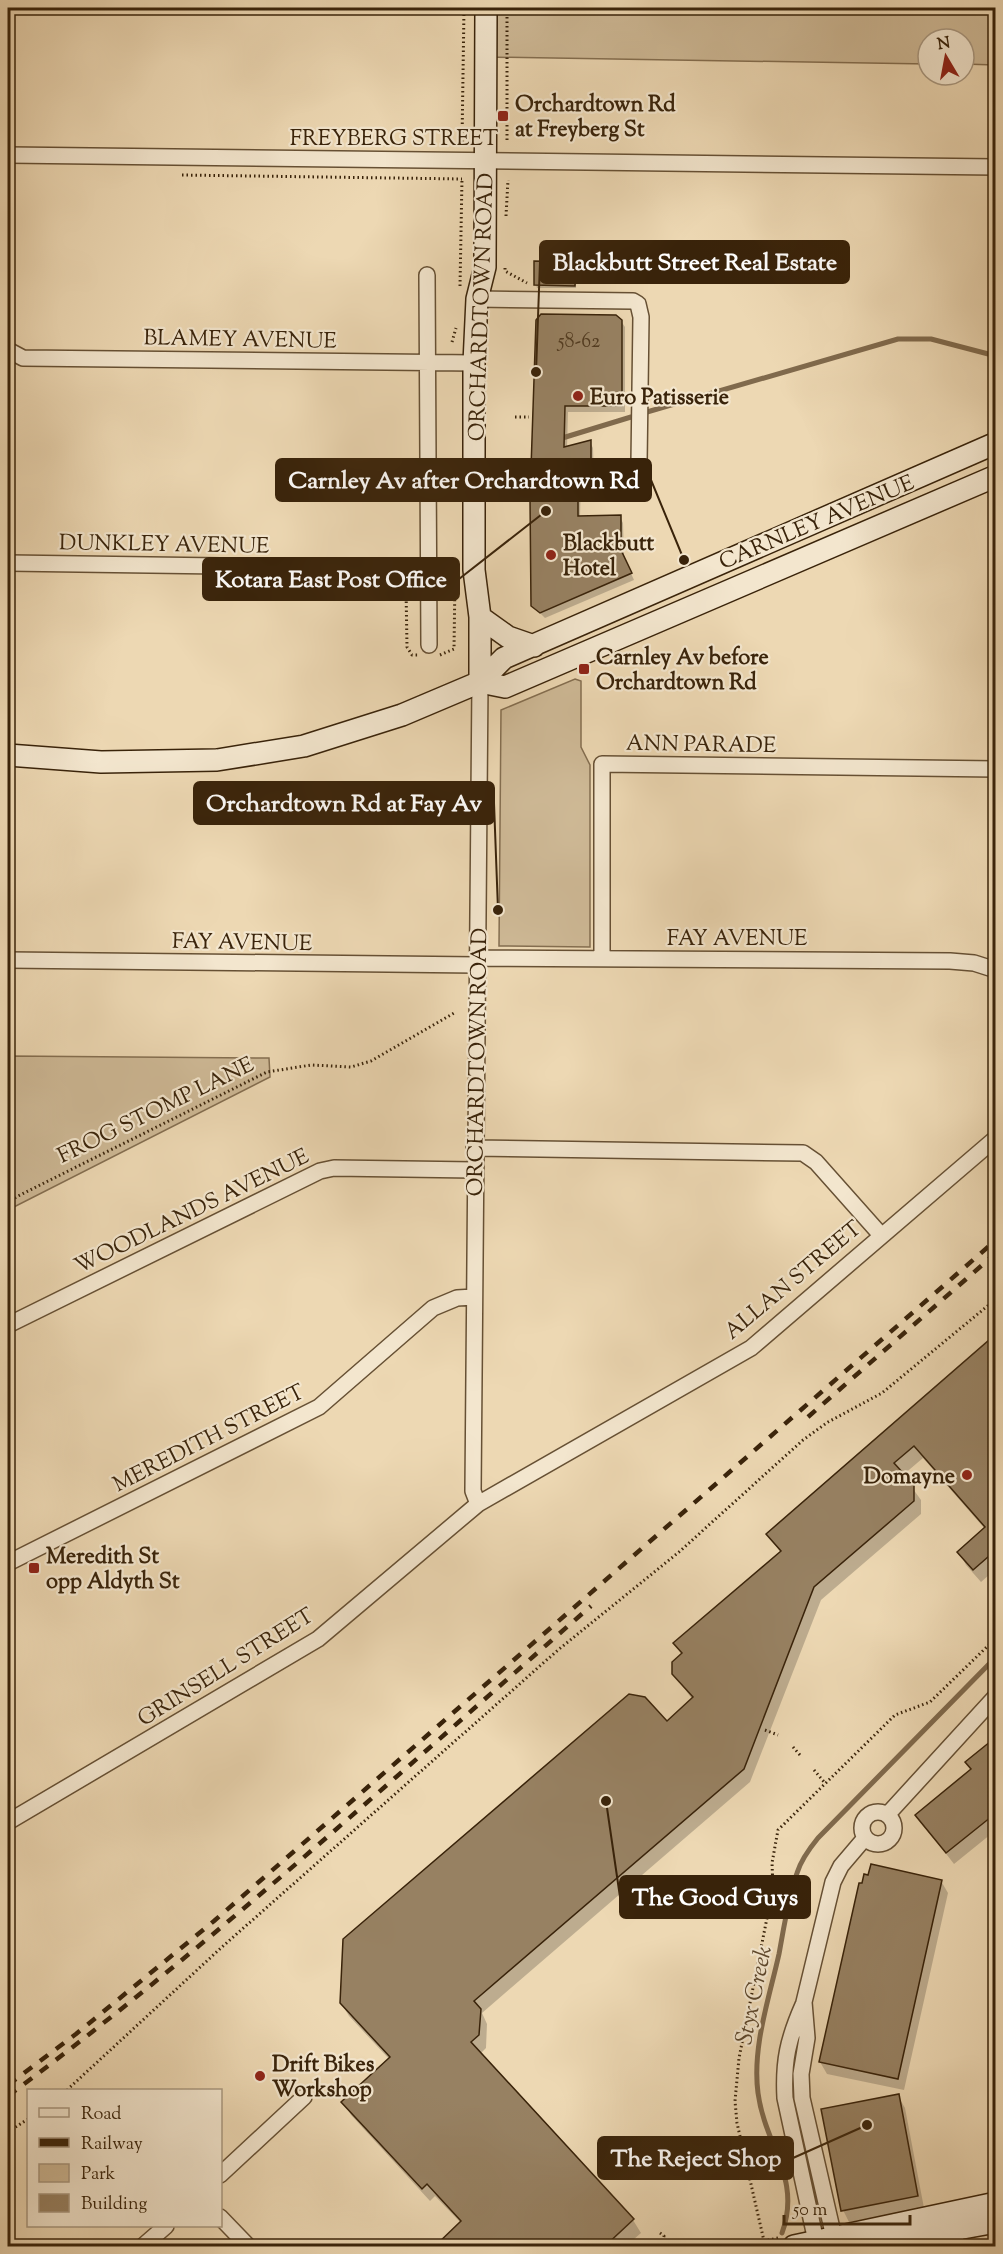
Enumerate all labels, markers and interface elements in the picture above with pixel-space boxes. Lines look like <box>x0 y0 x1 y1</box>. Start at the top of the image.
north arrow <box>916 27 976 87</box>
text: N <box>936 32 952 57</box>
place label: Orchardtown Rd at Freyberg St <box>515 90 676 147</box>
marker: Orchardtown Rd at Freyberg St <box>496 109 510 123</box>
street label: FREYBERG STREET <box>290 124 499 156</box>
street label: ORCHARDTOWN ROAD <box>462 172 504 442</box>
callout: Blackbutt Street Real Estate <box>540 241 849 283</box>
text: Blackbutt Street Real Estate <box>553 247 837 281</box>
street label: BLAMEY AVENUE <box>143 323 337 359</box>
house number: 58-62 <box>557 328 600 357</box>
place label: Euro Patisserie <box>590 383 729 415</box>
marker: Euro Patisserie <box>571 389 585 403</box>
callout: Carnley Av after Orchardtown Rd <box>276 459 651 501</box>
text: Carnley Av after Orchardtown Rd <box>288 465 640 499</box>
street label: CARNLEY AVENUE <box>714 468 920 579</box>
street label: DUNKLEY AVENUE <box>59 528 269 564</box>
place label: Blackbutt Hotel <box>563 529 655 586</box>
marker: Blackbutt Hotel <box>544 548 558 562</box>
callout: Kotara East Post Office <box>203 558 459 600</box>
text: Kotara East Post Office <box>215 564 447 598</box>
place label: Carnley Av before Orchardtown Rd <box>596 643 769 700</box>
marker: Carnley Av before Orchardtown Rd <box>577 662 591 676</box>
street label: ANN PARADE <box>626 729 776 763</box>
callout: Orchardtown Rd at Fay Av <box>194 782 494 824</box>
text: Orchardtown Rd at Fay Av <box>206 788 482 822</box>
street label: FAY AVENUE <box>667 924 807 956</box>
street label: FAY AVENUE <box>171 927 312 961</box>
street label: ORCHARDTOWN ROAD <box>461 927 497 1197</box>
street label: FROG STOMP LANE <box>53 1050 260 1173</box>
street label: WOODLANDS AVENUE <box>70 1142 315 1283</box>
street label: ALLAN STREET <box>718 1214 870 1348</box>
street label: MEREDITH STREET <box>108 1377 311 1502</box>
place label: Domayne <box>864 1462 955 1494</box>
marker: Domayne <box>960 1468 974 1482</box>
place label: Meredith St opp Aldyth St <box>46 1542 180 1599</box>
marker: Meredith St opp Aldyth St <box>27 1561 41 1575</box>
street label: GRINSELL STREET <box>132 1601 321 1736</box>
callout: The Good Guys <box>620 1876 810 1918</box>
text: The Good Guys <box>632 1882 798 1916</box>
water label: Styx Creek <box>728 1943 782 2048</box>
place label: Drift Bikes Workshop <box>272 2050 375 2107</box>
marker: Drift Bikes Workshop <box>253 2069 267 2083</box>
legend <box>27 2089 222 2227</box>
text: Road <box>81 2102 121 2128</box>
text: Railway <box>81 2132 143 2158</box>
callout: The Reject Shop <box>598 2137 793 2179</box>
text: The Reject Shop <box>611 2143 781 2177</box>
text: Park <box>81 2162 116 2188</box>
scale bar <box>784 2188 910 2226</box>
text: Building <box>81 2192 147 2218</box>
text: 50 m <box>792 2198 828 2224</box>

